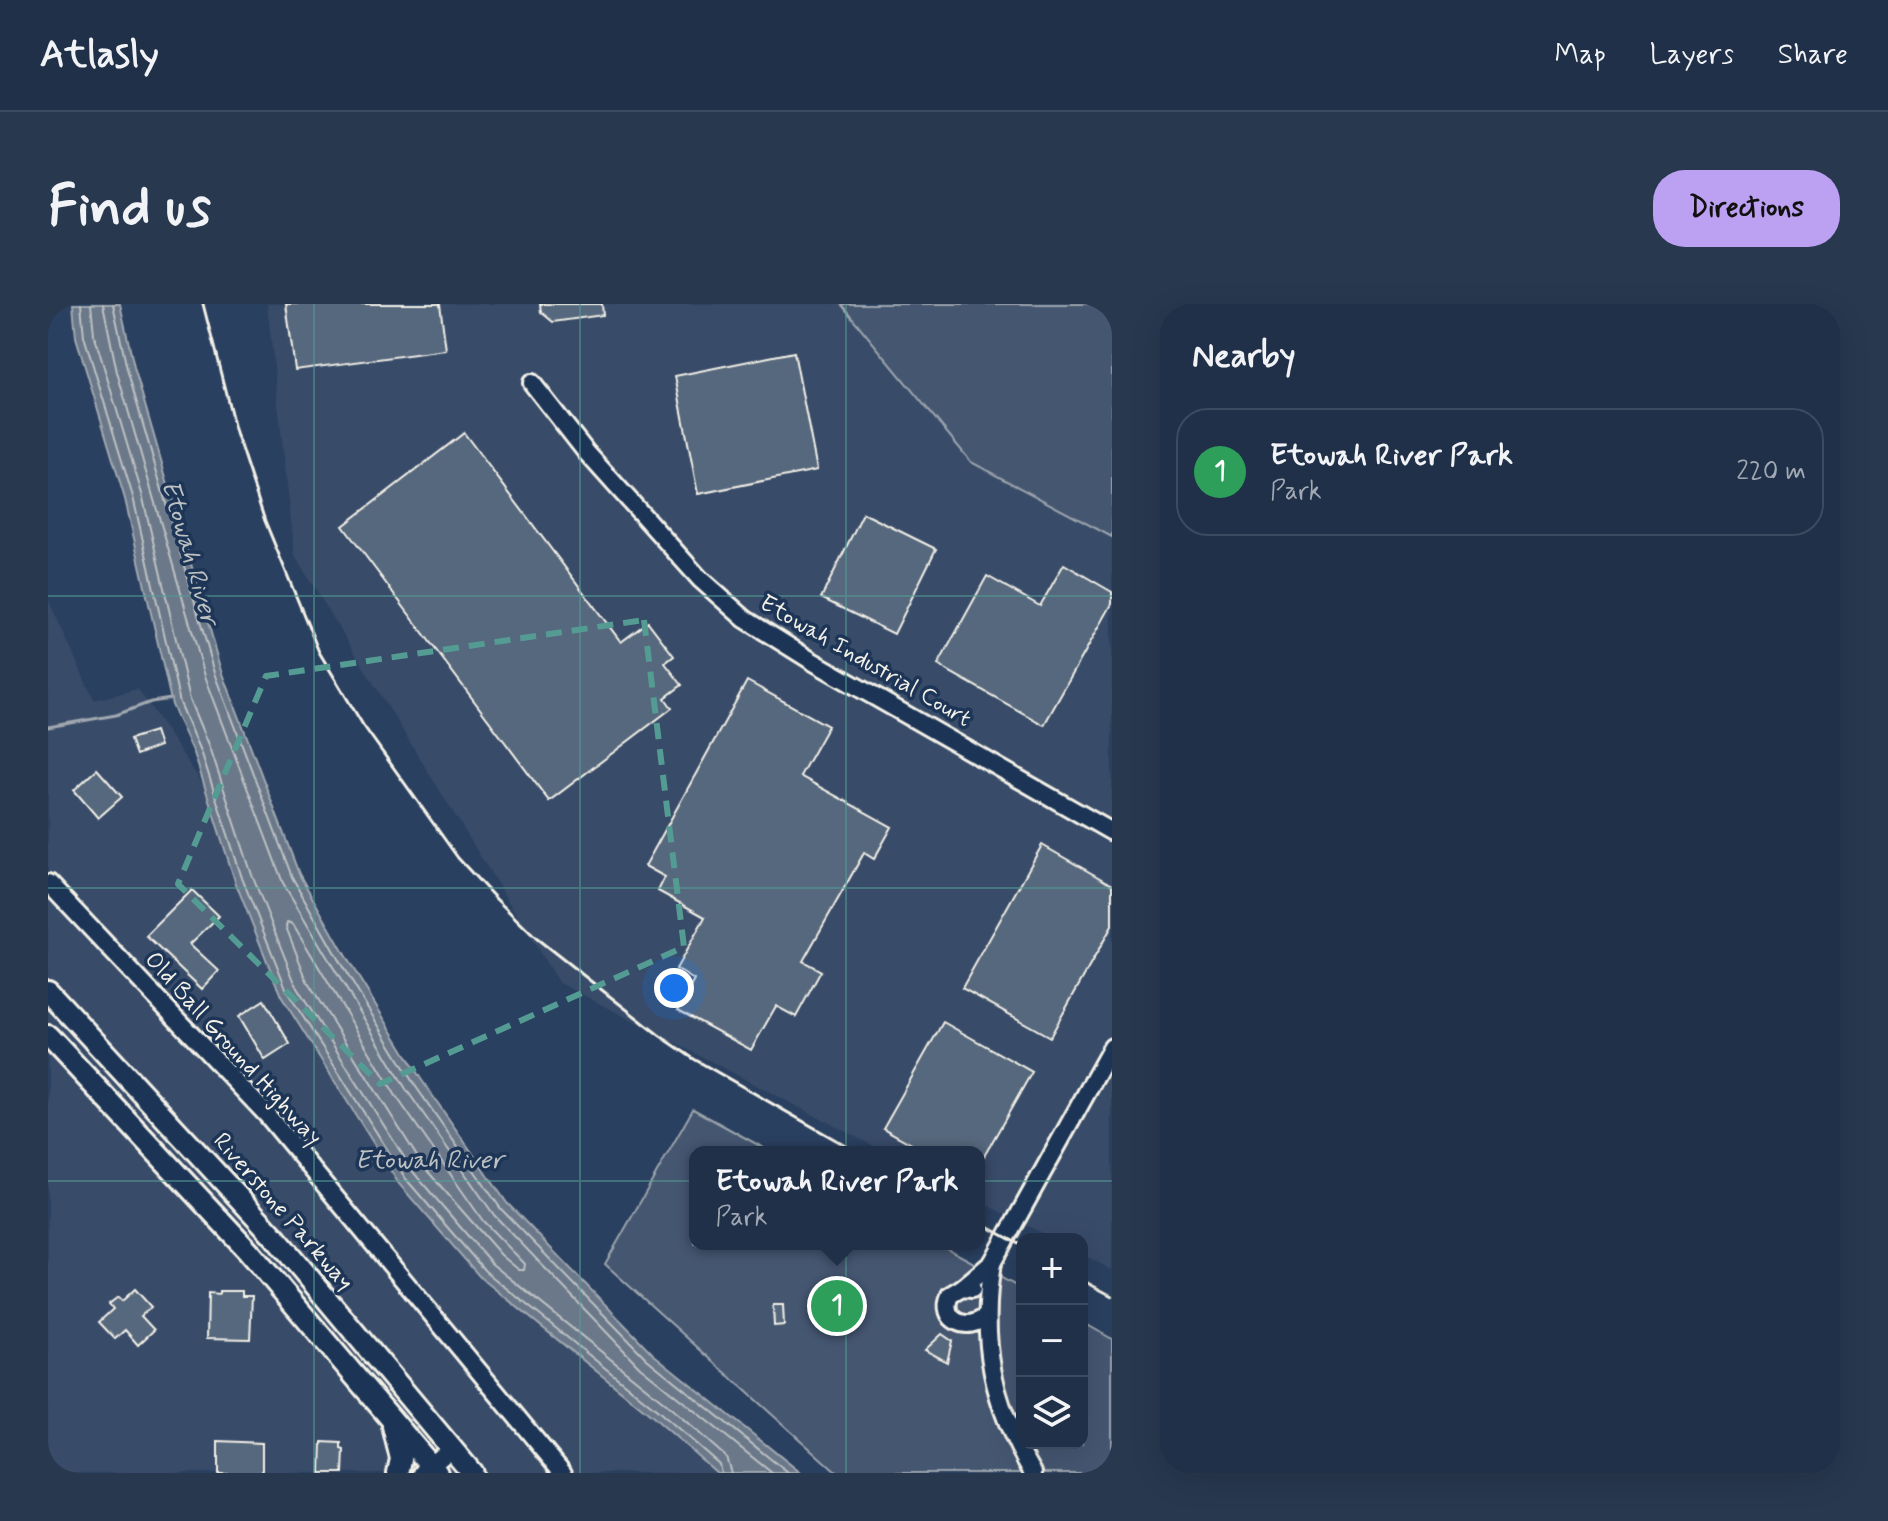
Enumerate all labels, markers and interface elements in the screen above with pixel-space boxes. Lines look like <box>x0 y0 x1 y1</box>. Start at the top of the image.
text: Atlasly <box>40 31 159 80</box>
text: Map <box>1555 37 1606 74</box>
text: Layers <box>1650 37 1734 74</box>
text: Share <box>1778 37 1848 74</box>
button: Directions <box>1653 170 1840 247</box>
text: Find us <box>48 172 211 245</box>
text: Nearby <box>1192 334 1296 379</box>
text: Etowah River Park <box>1270 436 1513 475</box>
text: 1 <box>1214 455 1226 489</box>
text: 220 m <box>1736 455 1806 489</box>
text: Park <box>1270 475 1322 509</box>
water label: Etowah River <box>152 476 227 632</box>
street label: Etowah Industrial Court <box>754 588 977 735</box>
street label: Old Ball Ground Highway <box>137 945 328 1153</box>
your location <box>654 968 694 1008</box>
street label: Riverstone Parkway <box>206 1127 360 1297</box>
water label: Etowah River <box>355 1144 507 1178</box>
popup <box>689 1146 985 1250</box>
text: Etowah River Park <box>716 1162 958 1201</box>
text: Park <box>716 1201 767 1235</box>
map controls <box>1016 1233 1088 1449</box>
button: + <box>1016 1233 1088 1305</box>
pin: 1 <box>811 1276 863 1336</box>
button: − <box>1016 1305 1088 1377</box>
button: layers <box>1016 1377 1088 1449</box>

